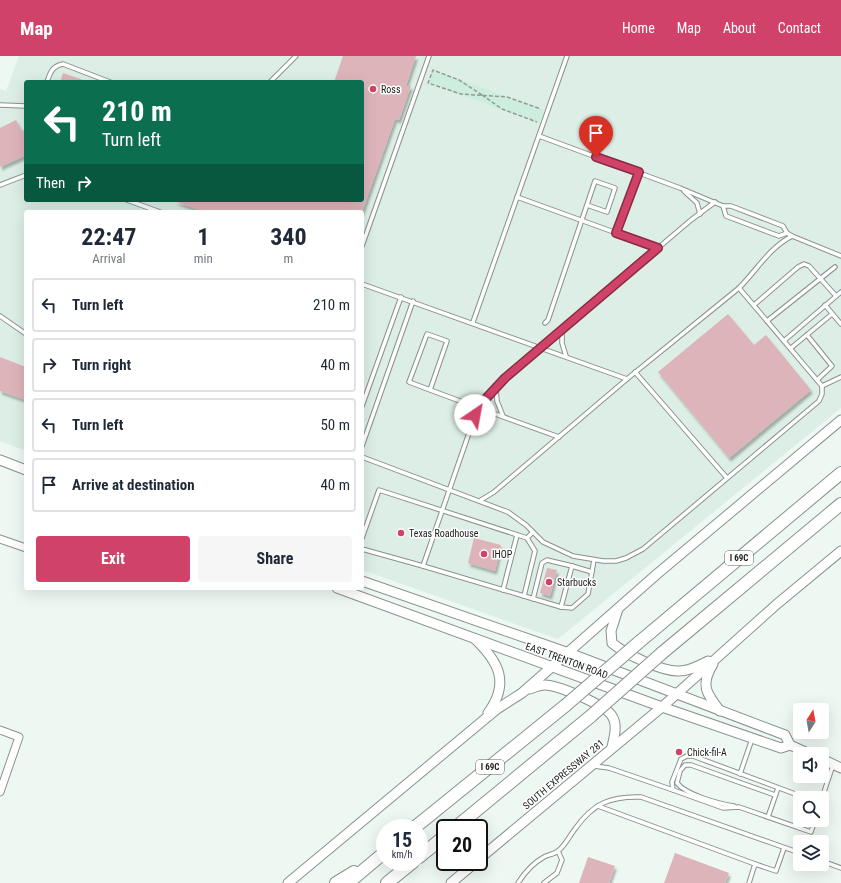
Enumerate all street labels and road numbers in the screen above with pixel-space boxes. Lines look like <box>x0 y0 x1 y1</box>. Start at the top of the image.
road number: I 69C <box>725 551 753 565</box>
street label: EAST TRENTON ROAD <box>524 640 610 681</box>
street label: SOUTH EXPRESSWAY 281 <box>521 737 606 811</box>
road number: I 69C <box>476 760 504 774</box>

